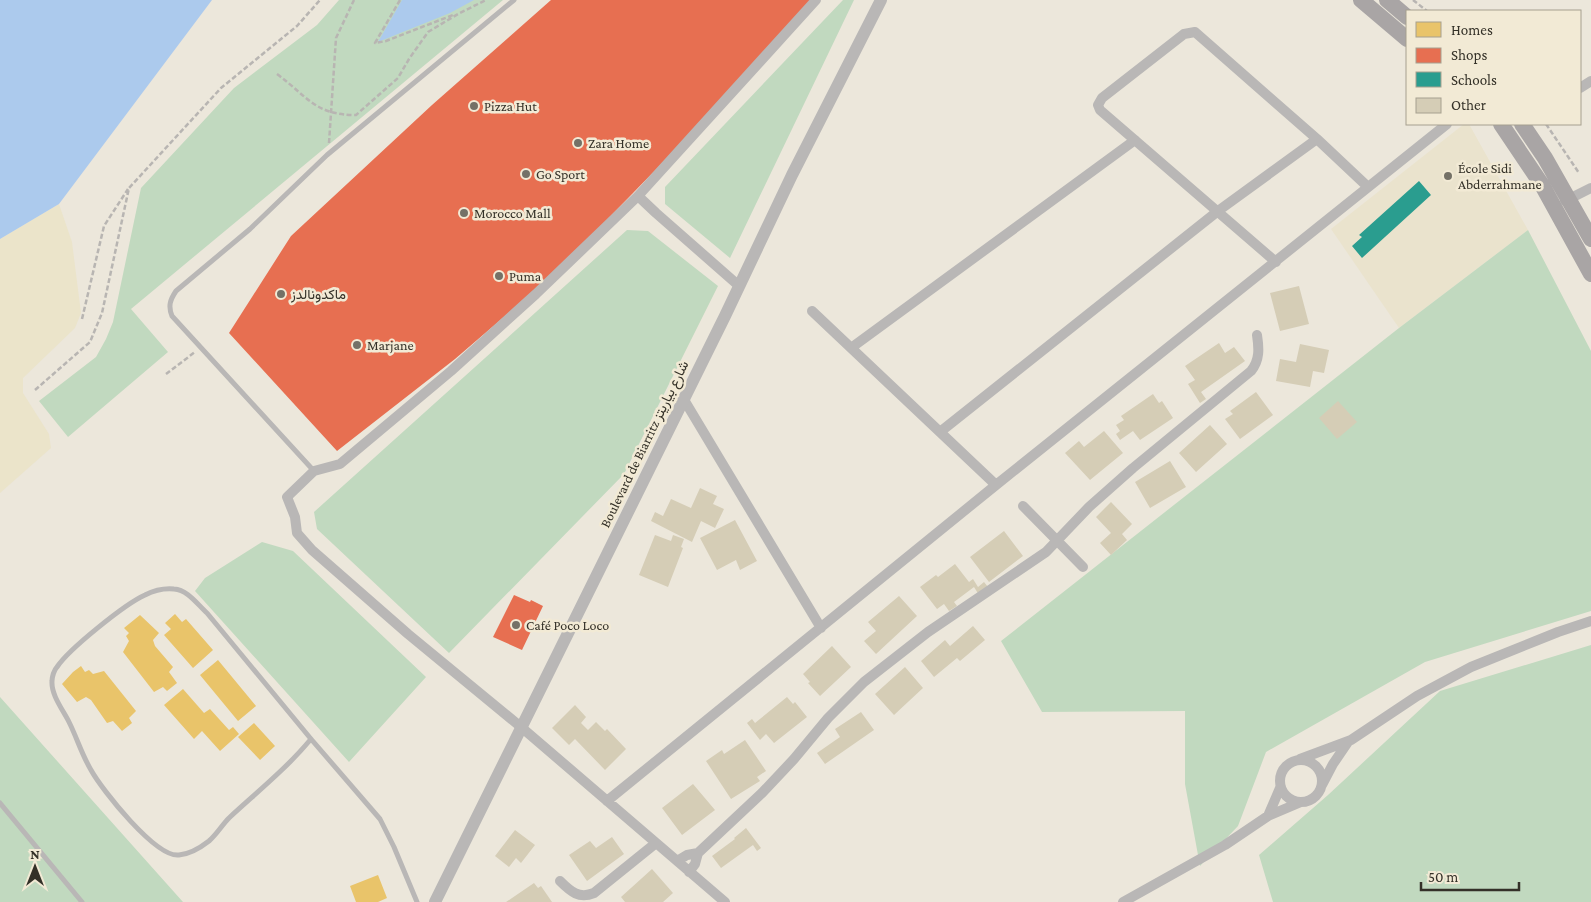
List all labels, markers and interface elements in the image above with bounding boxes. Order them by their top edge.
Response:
legend [1406,10,1581,125]
text: Homes [1451,22,1493,38]
text: Shops [1451,47,1487,64]
text: Schools [1451,72,1497,88]
text: Other [1451,97,1487,113]
place label: Pizza Hut [484,98,537,114]
marker: Pizza Hut [468,100,480,112]
place label: Zara Home [588,135,649,151]
marker: Zara Home [572,137,584,149]
place label: École Sidi Abderrahmane [1458,160,1542,192]
place label: Go Sport [536,166,585,182]
marker: Go Sport [520,168,532,180]
marker: École Sidi Abderrahmane [1442,170,1454,182]
place label: Morocco Mall [474,205,551,221]
marker: Morocco Mall [458,207,470,219]
place label: Puma [509,268,542,284]
marker: Puma [493,270,505,282]
place label: ماكدونالدز [290,286,346,303]
marker: ماكدونالدز [275,288,287,300]
place label: Marjane [367,337,414,354]
marker: Marjane [351,339,363,351]
street label: Boulevard de Biarritz شارع بياريتز [597,358,694,531]
place label: Café Poco Loco [526,617,609,633]
marker: Café Poco Loco [510,619,522,631]
north arrow [10,842,60,892]
text: N [30,846,40,862]
scale bar [1421,860,1518,892]
text: 50 m [1428,869,1458,885]

